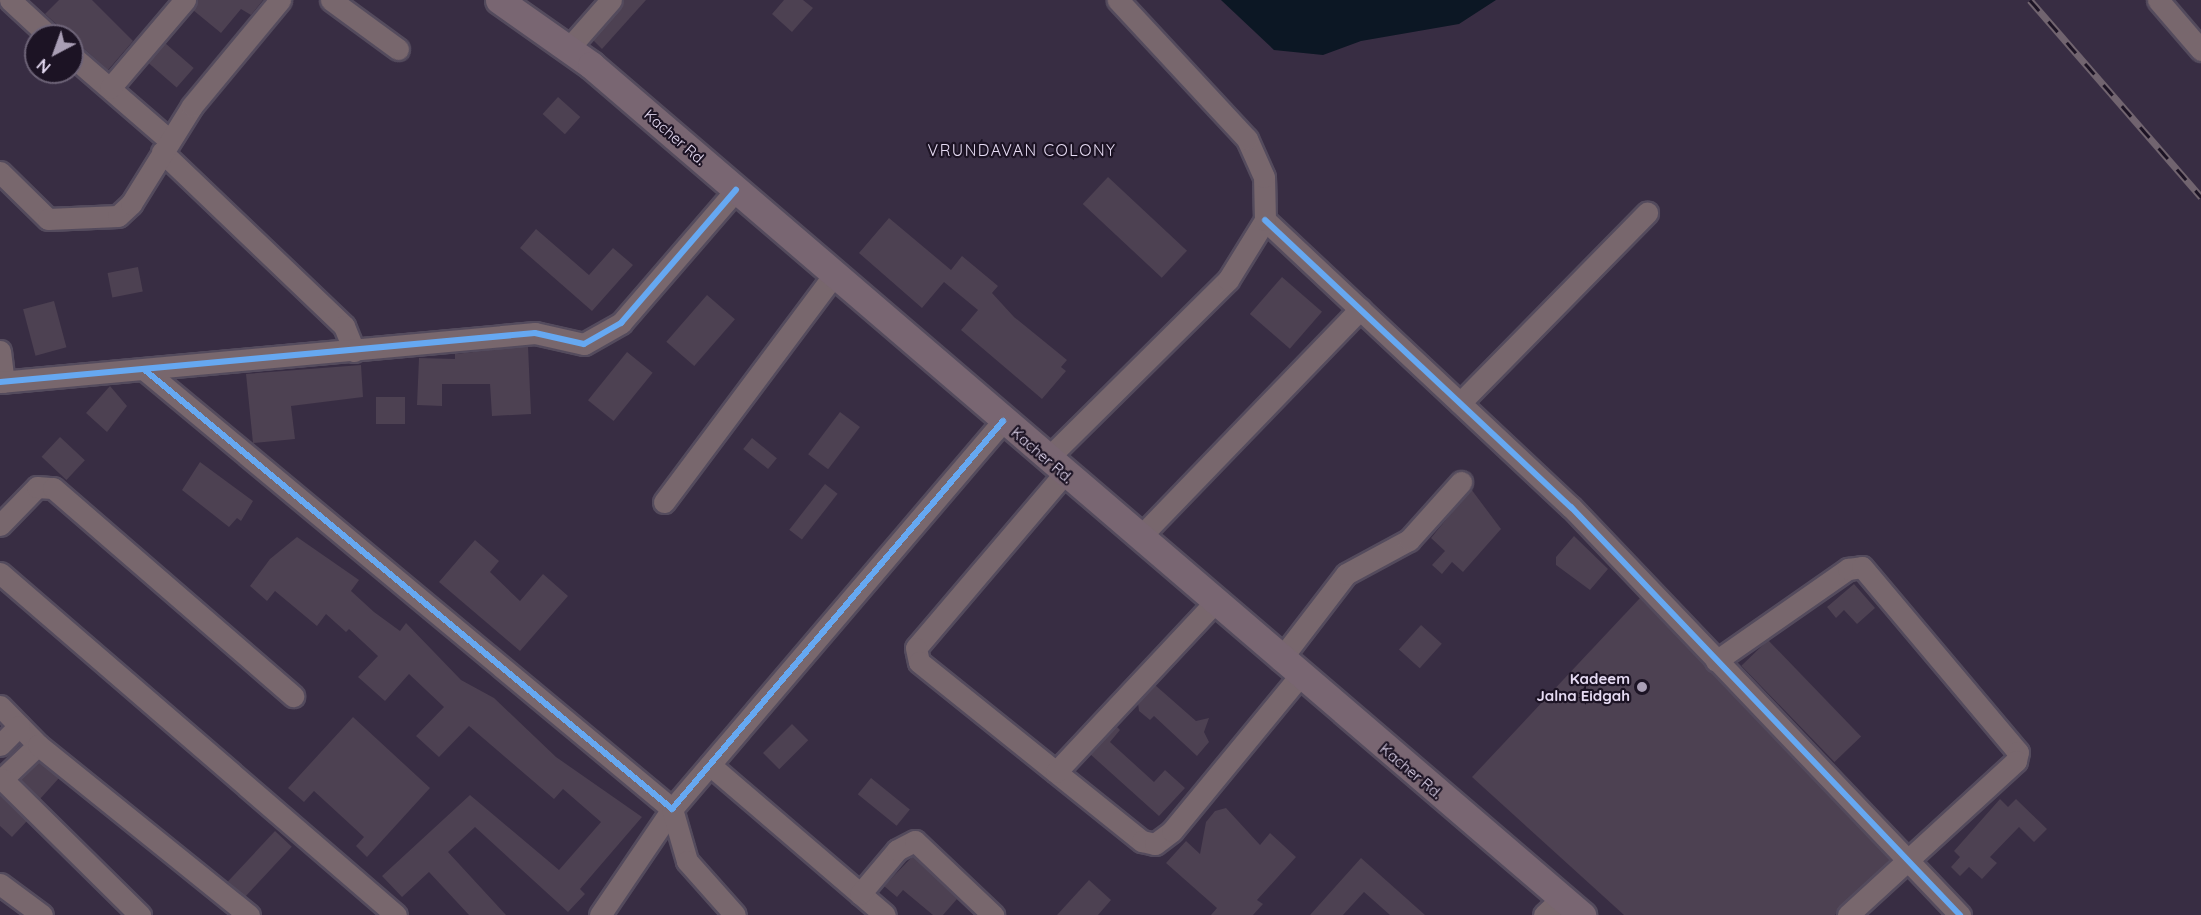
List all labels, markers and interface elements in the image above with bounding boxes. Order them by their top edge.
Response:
north arrow [24,24,84,84]
text: N [33,55,55,77]
street label: Kacher Rd. [641,105,709,169]
district label: VRUNDAVAN COLONY [927,140,1117,160]
street label: Kacher Rd. [1008,423,1076,487]
place label: Kadeem Jalna Eidgah [1536,669,1630,704]
marker: Kadeem Jalna Eidgah [1635,680,1649,694]
street label: Kacher Rd. [1376,740,1446,802]

